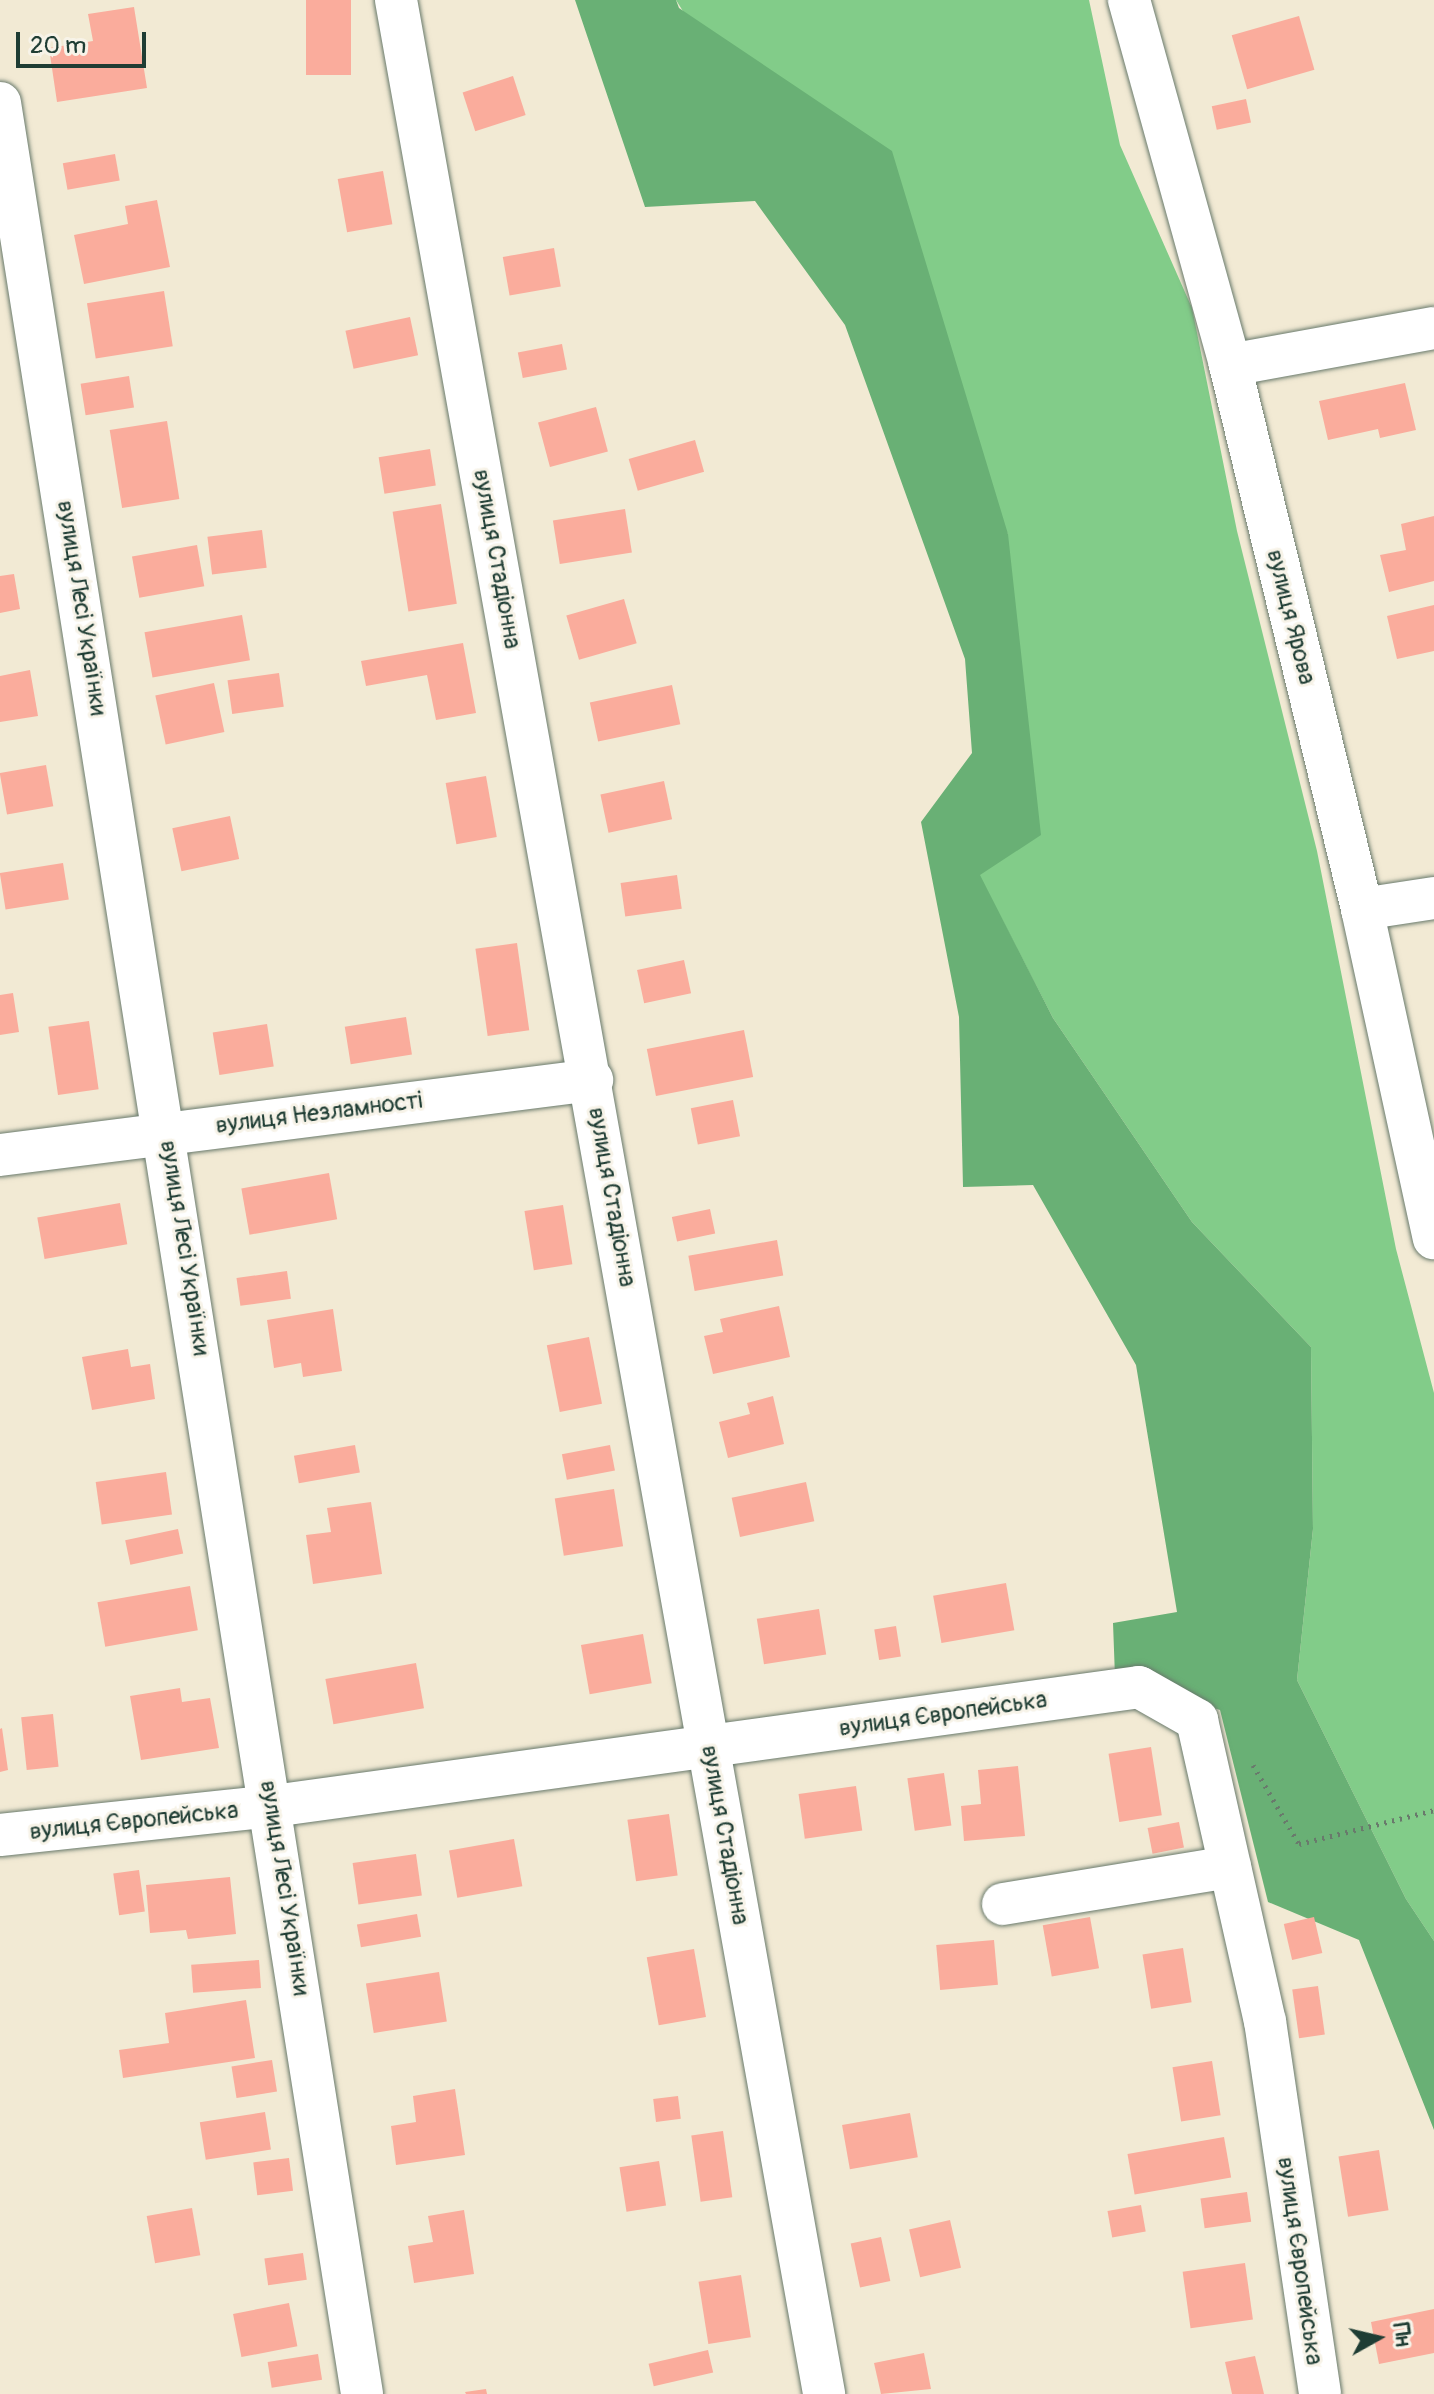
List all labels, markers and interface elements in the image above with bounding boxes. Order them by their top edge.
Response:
scale bar [20,16,150,66]
text: 20 m [30,31,86,60]
street label: вулиця Стадіонна [467,467,527,651]
street label: вулиця Лесі Українки [51,498,113,718]
street label: вулиця Ярова [1260,547,1322,687]
street label: вулиця Незламності [214,1086,424,1140]
street label: вулиця Стадіонна [582,1105,642,1289]
street label: вулиця Лесі Українки [154,1138,216,1358]
street label: вулиця Європейська [837,1685,1049,1743]
street label: вулиця Стадіонна [695,1743,755,1927]
street label: вулиця Лесі Українки [254,1778,316,1998]
street label: вулиця Європейська [28,1796,240,1846]
street label: вулиця Європейська [1271,2155,1329,2367]
north arrow [1338,2298,1418,2378]
text: Пн [1386,2321,1417,2349]

